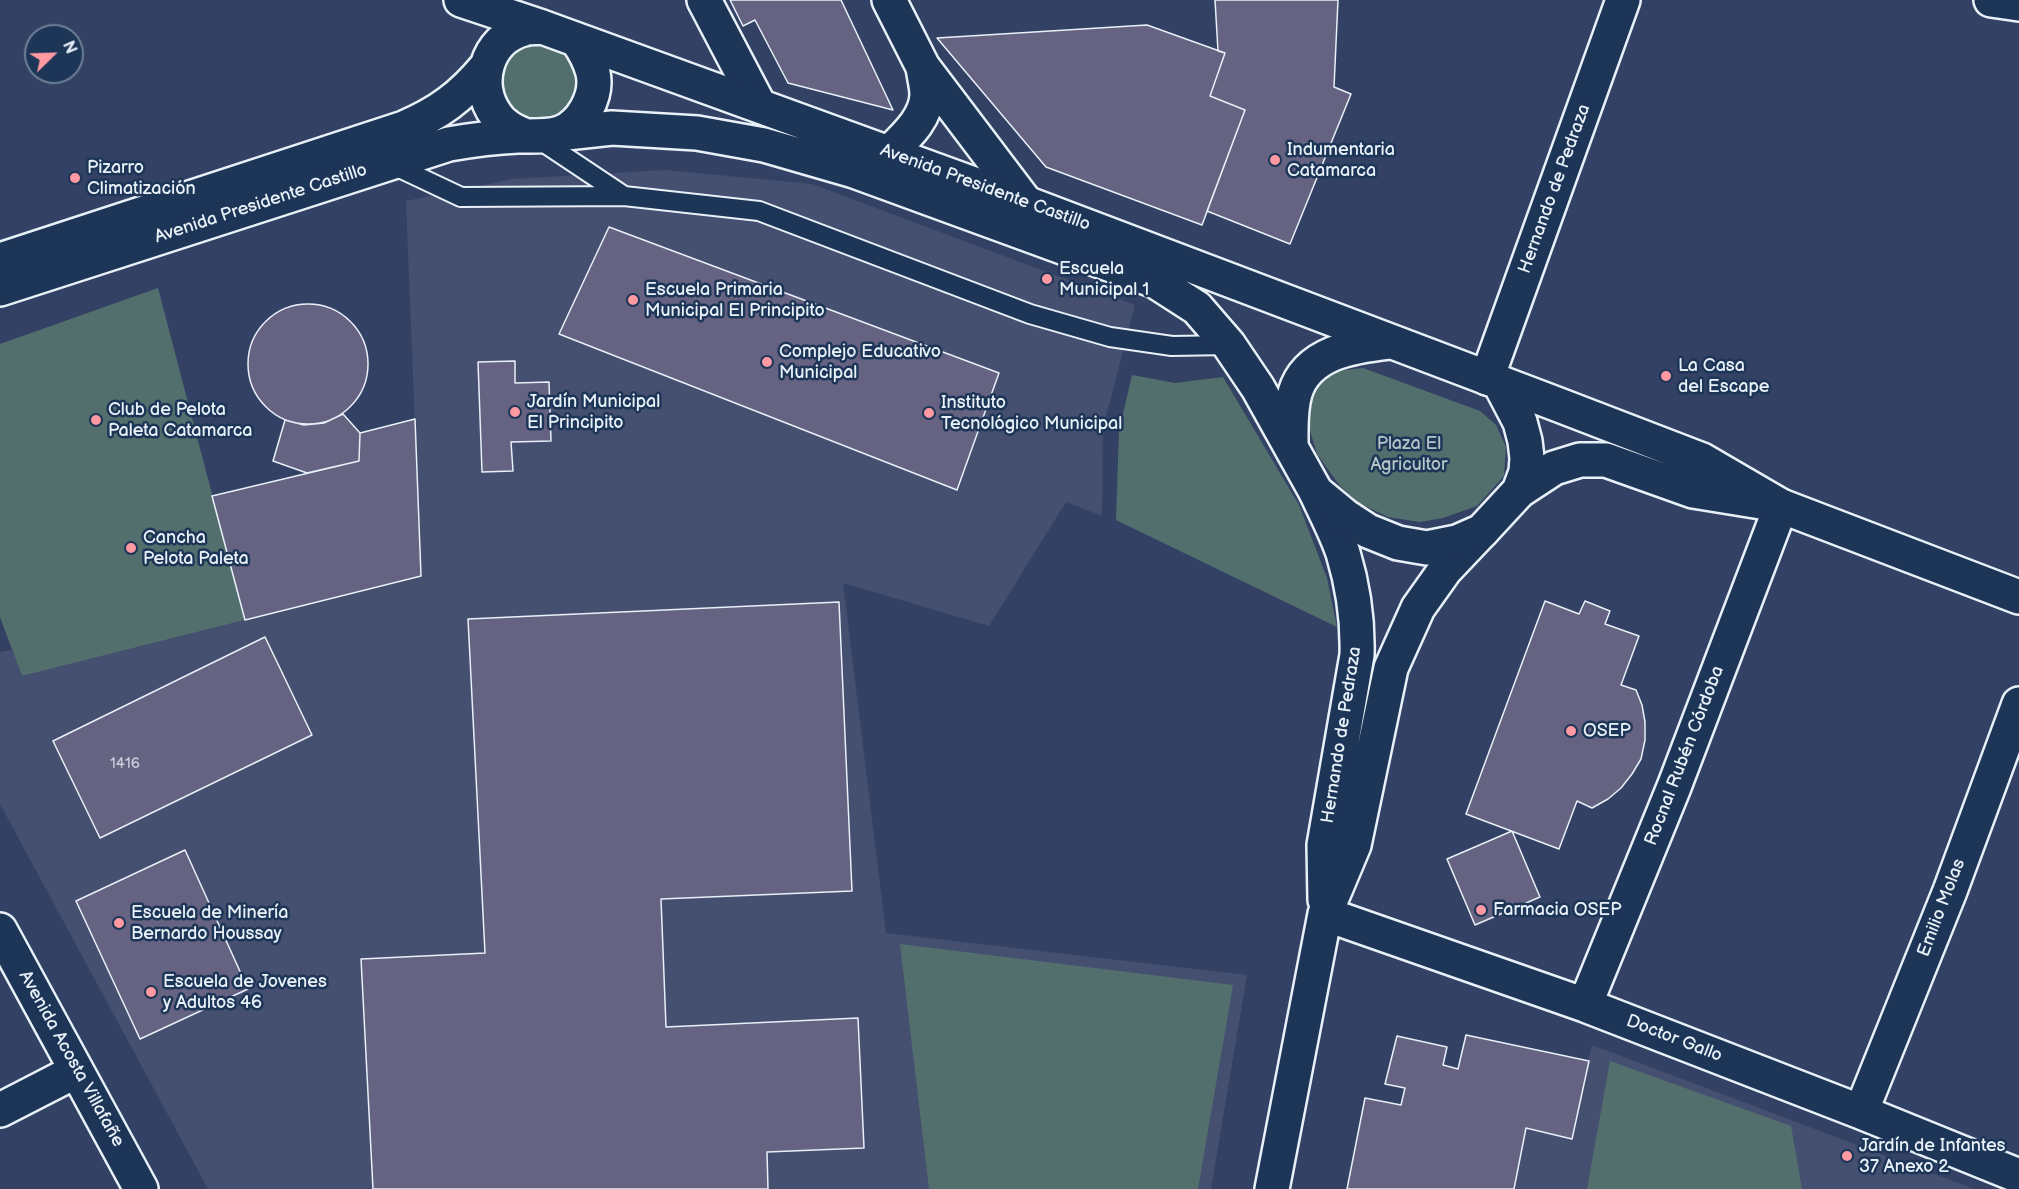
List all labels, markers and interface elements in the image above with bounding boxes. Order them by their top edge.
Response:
north arrow [24,24,84,84]
text: N [58,38,80,57]
street label: Hernando de Pedraza [1514,101,1596,277]
place label: Indumentaria Catamarca [1287,139,1395,182]
street label: Avenida Presidente Castillo [877,140,1093,236]
marker: Indumentaria Catamarca [1268,153,1282,167]
place label: Pizarro Climatización [87,157,196,200]
street label: Avenida Presidente Castillo [152,159,370,249]
marker: Pizarro Climatización [68,171,82,185]
place label: Escuela Municipal 1 [1059,258,1149,300]
marker: Escuela Municipal 1 [1040,272,1054,286]
place label: Escuela Primaria Municipal El Principito [645,279,825,322]
marker: Escuela Primaria Municipal El Principito [626,293,640,307]
place label: Complejo Educativo Municipal [779,341,941,384]
marker: Complejo Educativo Municipal [760,355,774,369]
place label: La Casa del Escape [1678,355,1770,398]
marker: La Casa del Escape [1659,369,1673,383]
place label: Jardín Municipal El Principito [527,391,660,434]
place label: Instituto Tecnológico Municipal [941,392,1122,434]
place label: Club de Pelota Paleta Catamarca [108,399,253,442]
marker: Jardín Municipal El Principito [508,405,522,419]
marker: Instituto Tecnológico Municipal [922,406,936,420]
marker: Club de Pelota Paleta Catamarca [89,413,103,427]
park label: Plaza El Agricultor [1370,433,1448,476]
place label: Cancha Pelota Paleta [143,527,249,570]
marker: Cancha Pelota Paleta [124,541,138,555]
street label: Hernando de Pedraza [1317,645,1367,825]
street label: Rocnal Rubén Córdoba [1641,663,1729,849]
place label: OSEP [1583,720,1631,742]
marker: OSEP [1564,724,1578,738]
house number: 1416 [110,755,140,773]
street label: Emilio Molas [1913,856,1971,960]
place label: Farmacia OSEP [1493,899,1622,921]
place label: Escuela de Minería Bernardo Houssay [131,902,288,944]
marker: Farmacia OSEP [1474,903,1488,917]
marker: Escuela de Minería Bernardo Houssay [112,916,126,930]
street label: Avenida Acosta Villafañe [14,967,128,1151]
place label: Escuela de Jovenes y Adultos 46 [163,971,327,1014]
marker: Escuela de Jovenes y Adultos 46 [144,985,158,999]
street label: Doctor Gallo [1623,1011,1725,1067]
place label: Jardín de Infantes 37 Anexo 2 [1859,1135,2005,1178]
marker: Jardín de Infantes 37 Anexo 2 [1840,1149,1854,1163]

